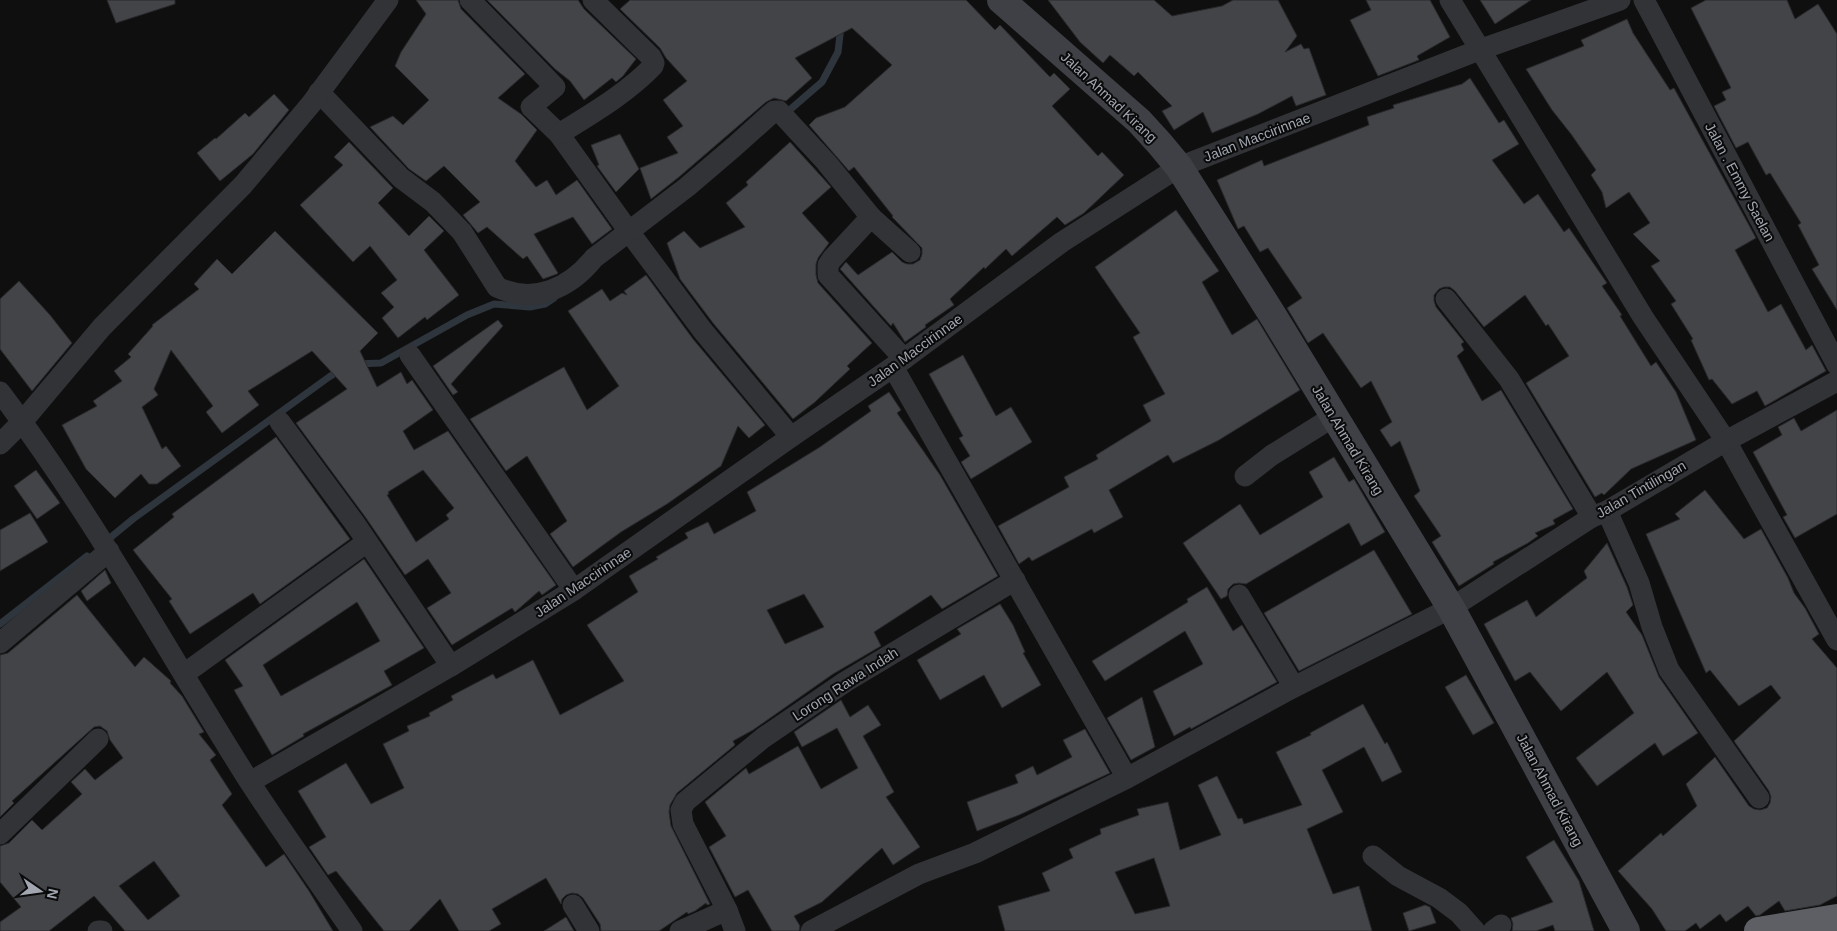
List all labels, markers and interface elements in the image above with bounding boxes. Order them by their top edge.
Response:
street label: Jalan Ahmad Kirang [1058,48,1160,146]
street label: Jalan Maccirinnae [1201,109,1313,165]
street label: Jalan . Emmy Saelan [1702,120,1778,244]
street label: Jalan Maccirinnae [865,310,966,390]
street label: Jalan Ahmad Kirang [1309,382,1387,498]
street label: Jalan Tintilingan [1594,457,1688,521]
street label: Jalan Maccirinnae [532,544,634,620]
street label: Lorong Rawa Indah [789,644,901,724]
street label: Jalan Ahmad Kirang [1514,731,1586,849]
north arrow [15,866,65,916]
text: N [44,887,62,901]

